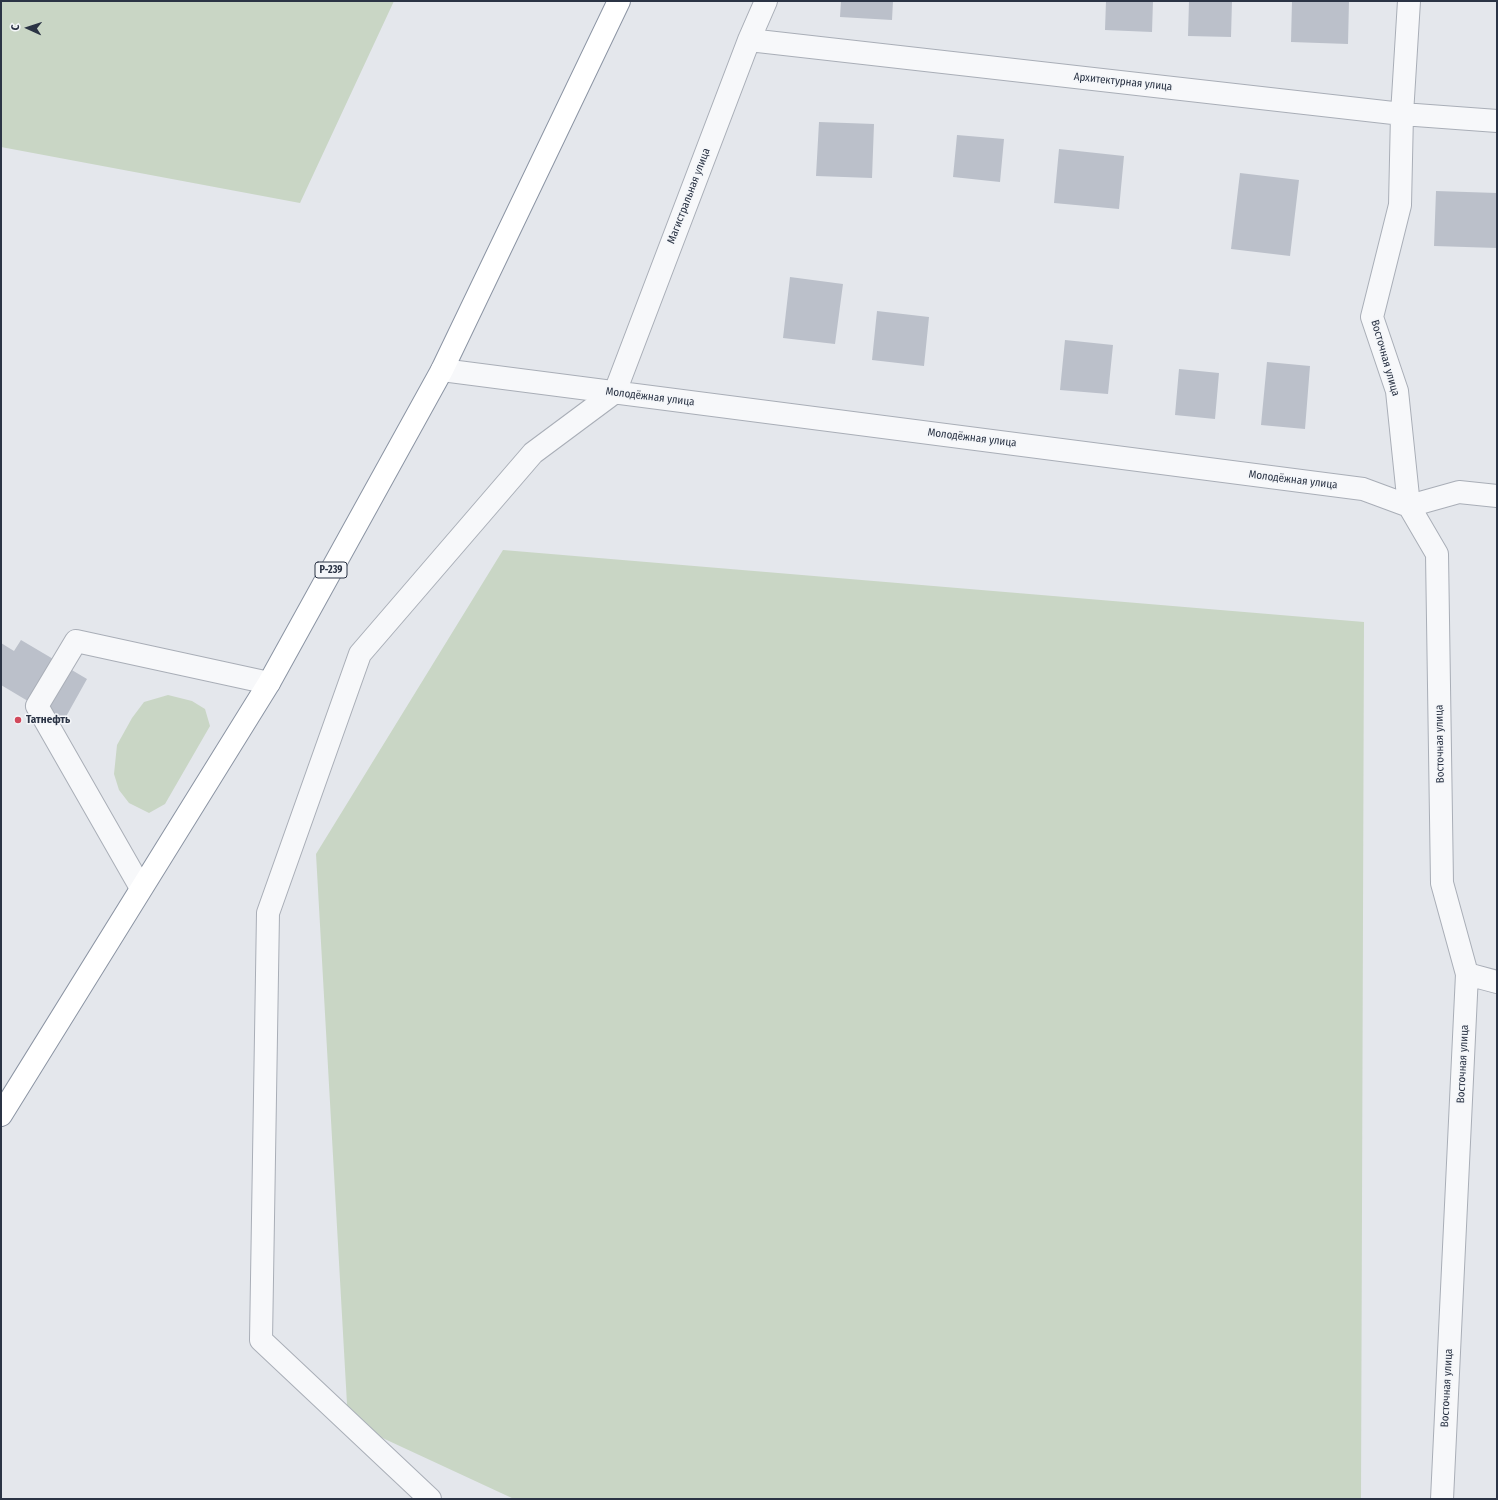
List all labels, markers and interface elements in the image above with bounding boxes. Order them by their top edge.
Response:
north arrow [8,8,48,48]
text: С [9,24,22,31]
street label: Архитектурная улица [1073,70,1173,94]
street label: Магистральная улица [665,146,713,246]
street label: Восточная улица [1368,318,1402,398]
street label: Молодёжная улица [605,385,695,409]
street label: Молодёжная улица [927,426,1017,450]
street label: Молодёжная улица [1248,468,1338,492]
road number: Р-239 [315,562,347,578]
street label: Восточная улица [1433,705,1447,783]
place label: Татнефть [26,713,70,727]
marker: Татнефть [13,715,23,725]
street label: Восточная улица [1454,1024,1472,1104]
street label: Восточная улица [1438,1348,1456,1428]

